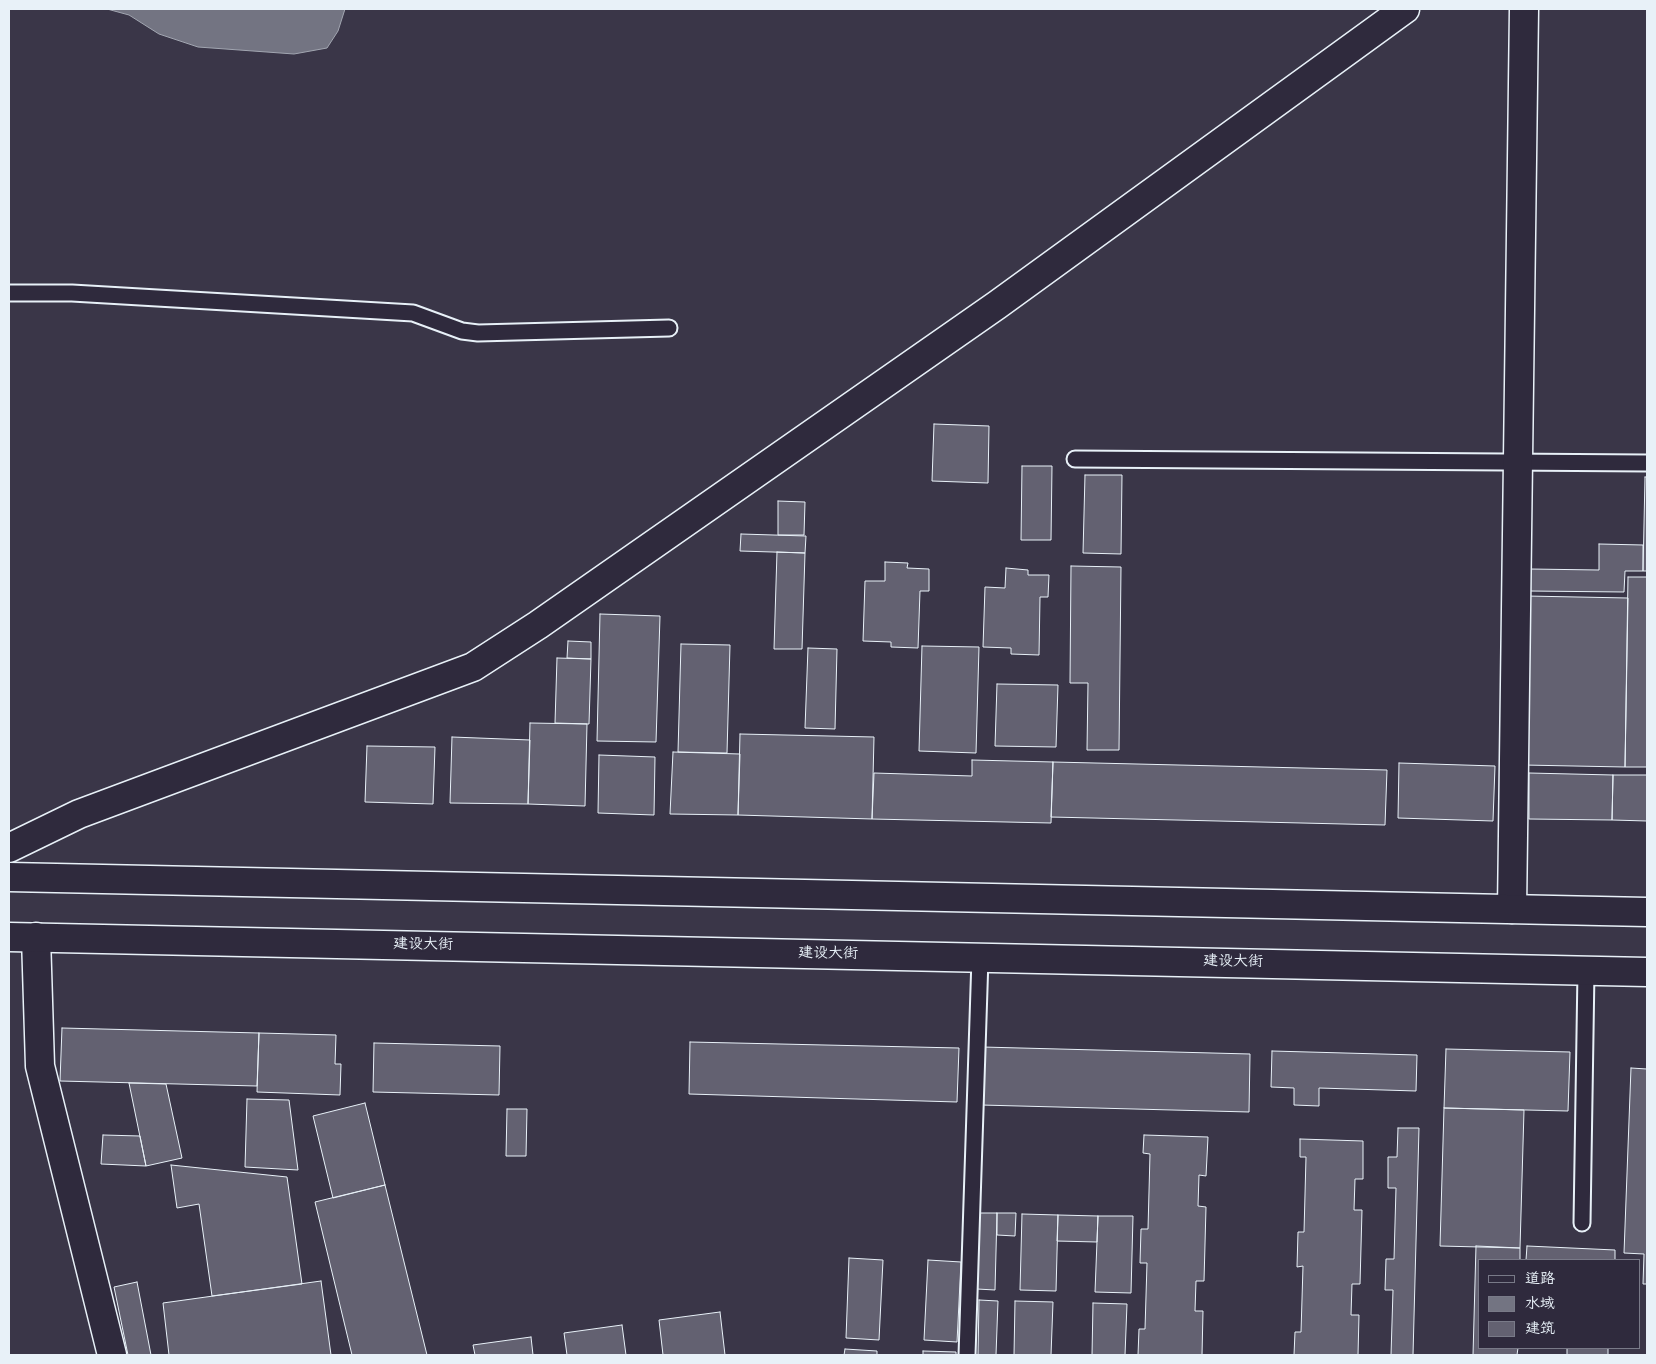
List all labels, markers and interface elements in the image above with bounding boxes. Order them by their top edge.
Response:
street label: 建设大街 [393,936,453,956]
street label: 建设大街 [798,945,858,965]
street label: 建设大街 [1203,953,1263,973]
legend [1478,1259,1641,1349]
text: 道路 [1525,1271,1555,1289]
text: 水域 [1525,1296,1555,1314]
text: 建筑 [1525,1321,1555,1339]

